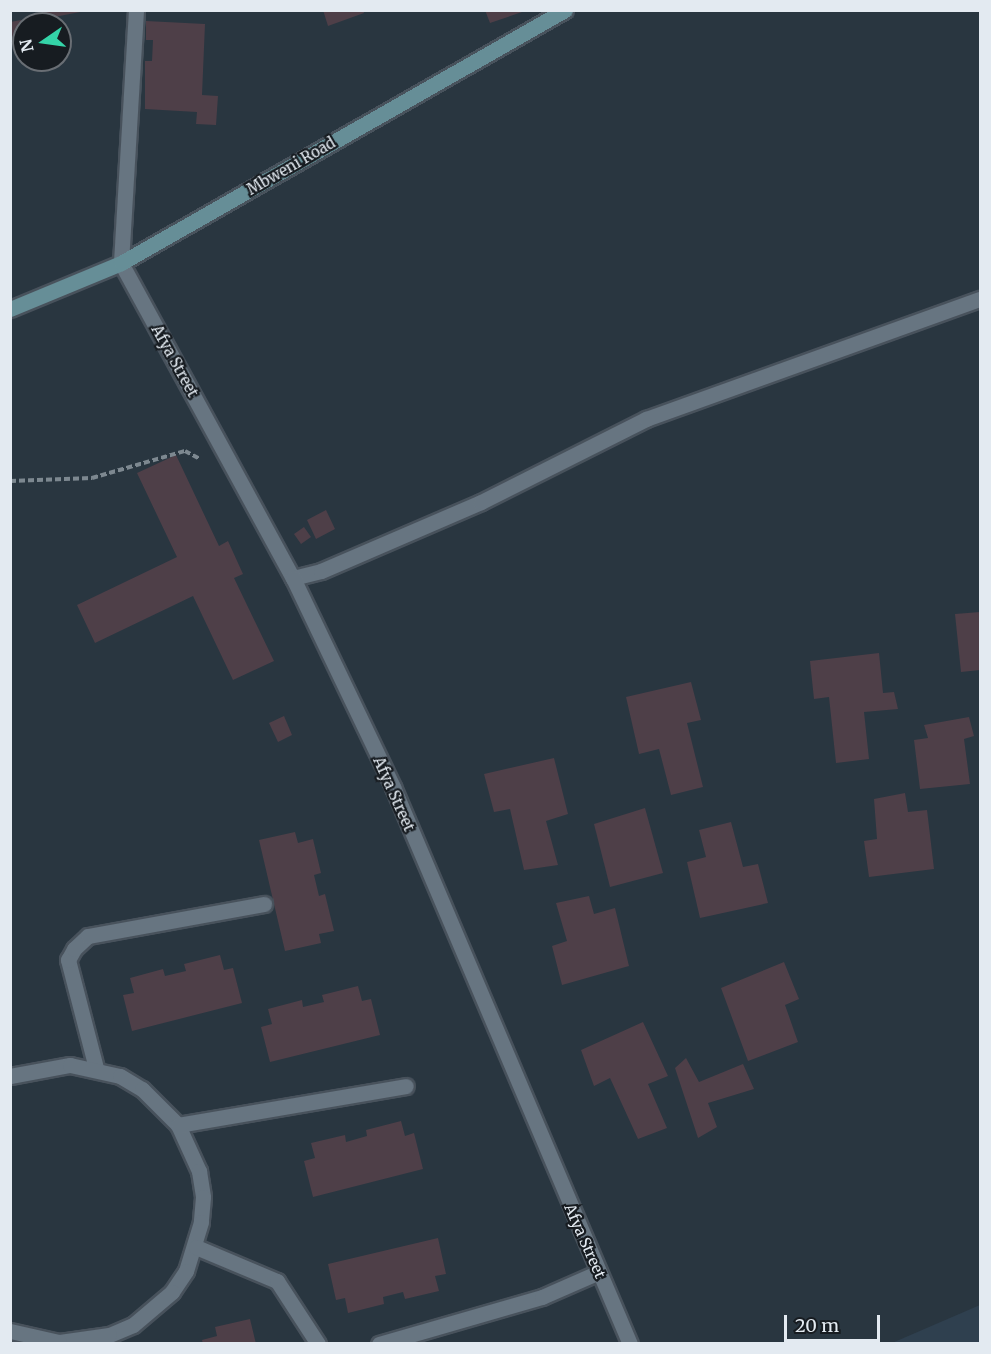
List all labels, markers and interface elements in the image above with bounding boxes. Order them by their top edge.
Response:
north arrow [12,12,72,72]
text: N [15,37,38,54]
street label: Mbweni Road [244,133,338,199]
street label: Afya Street [148,322,202,400]
street label: Afya Street [370,754,418,834]
street label: Afya Street [561,1201,609,1281]
scale bar [787,1303,883,1341]
text: 20 m [795,1314,839,1337]

